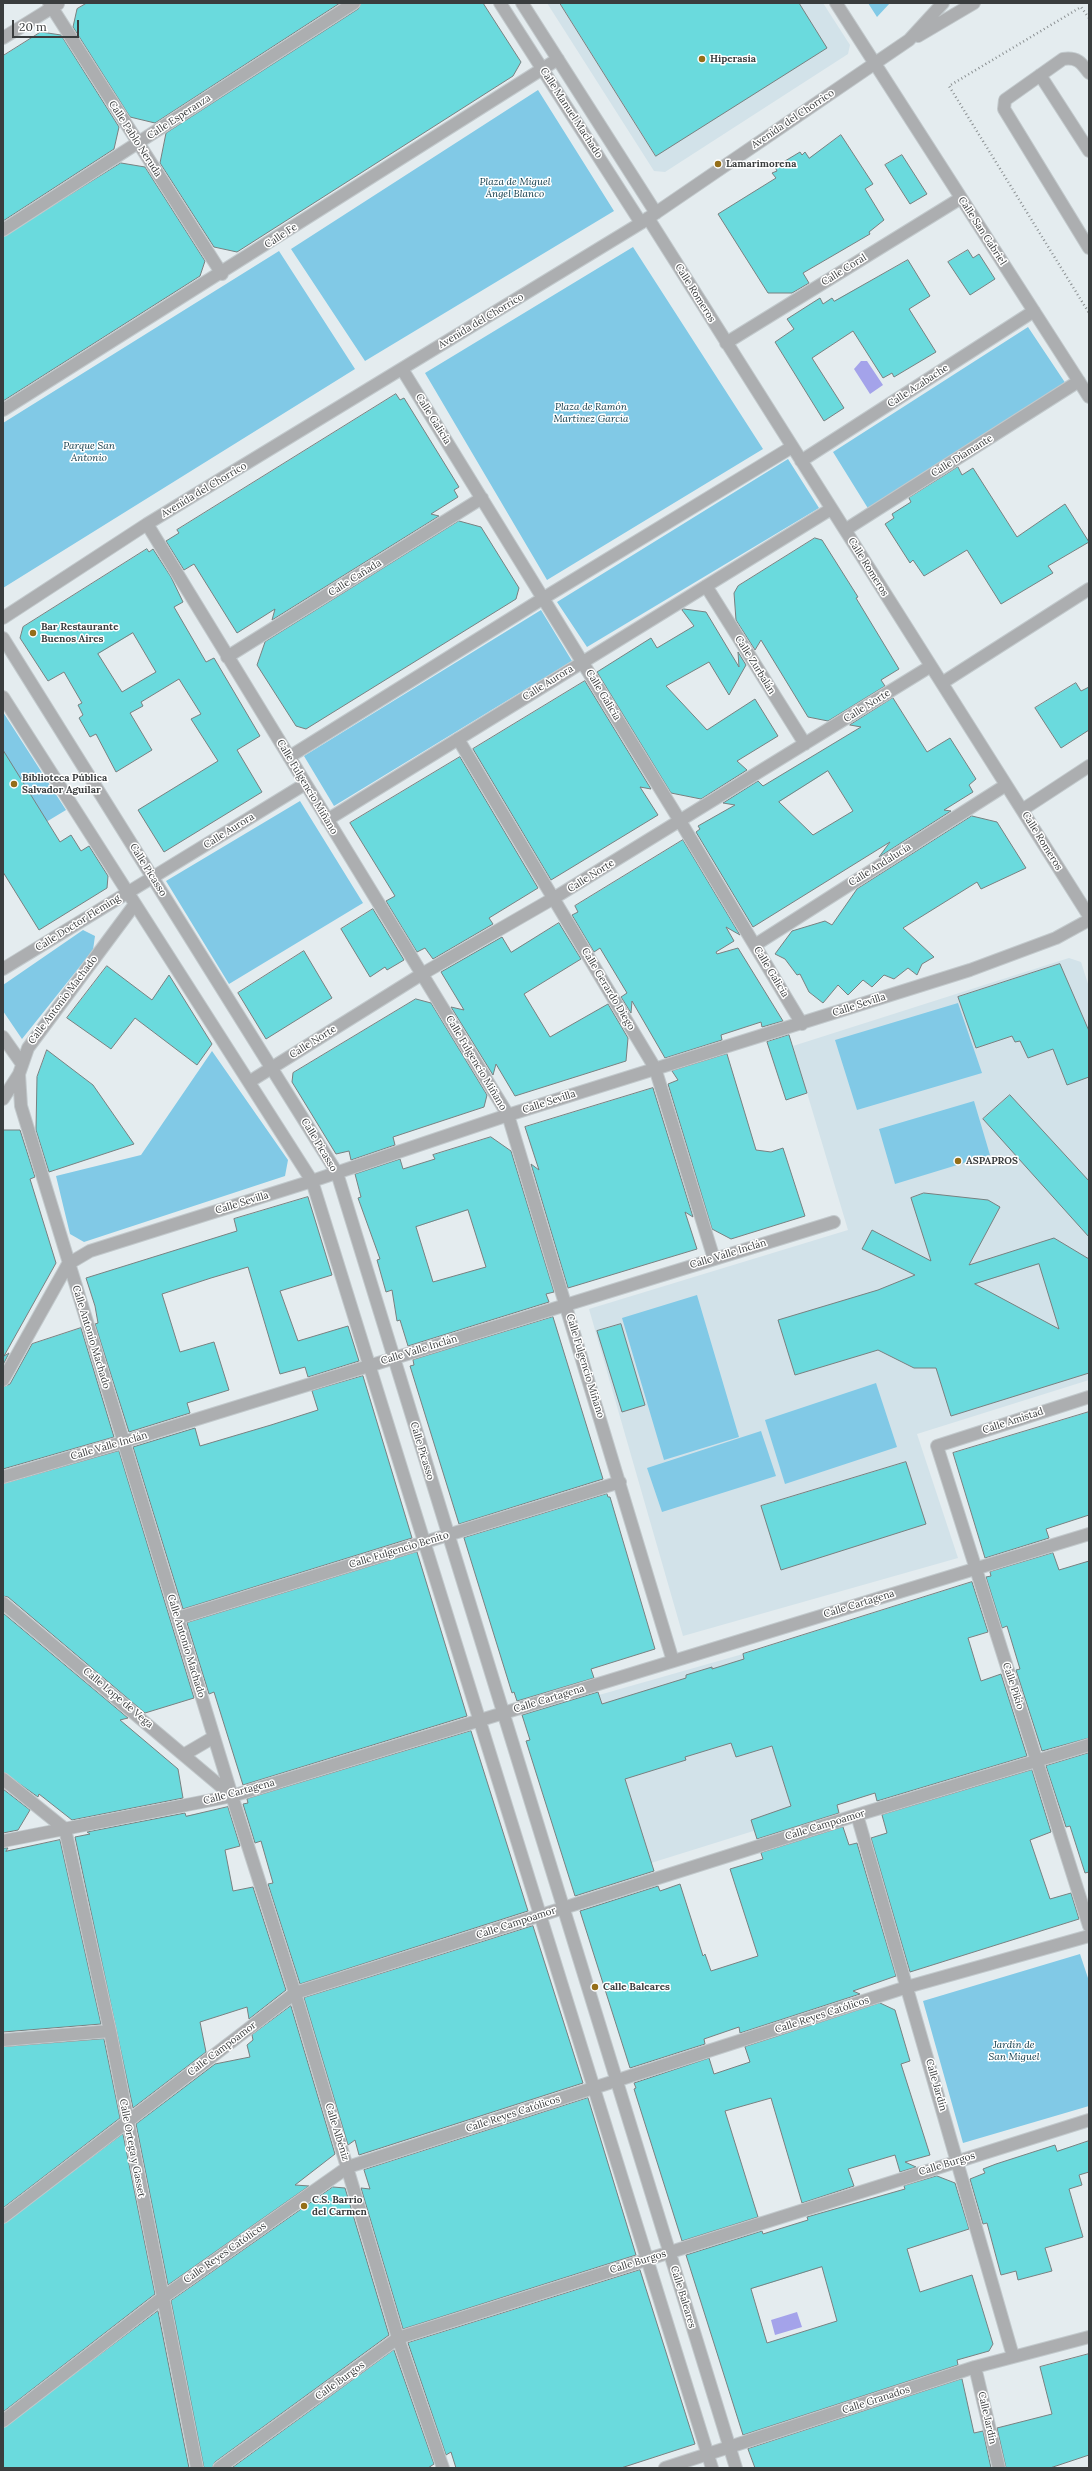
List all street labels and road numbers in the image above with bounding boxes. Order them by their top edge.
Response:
street label: Calle Manuel Machado [537,66,605,160]
street label: Avenida del Chorrico [749,87,837,151]
street label: Calle Esperanza [145,92,213,142]
street label: Calle Pablo Neruda [106,99,164,179]
street label: Calle San Gabriel [955,195,1009,267]
street label: Calle Fe [262,221,300,251]
street label: Calle Coral [819,251,869,289]
street label: Calle Romeros [672,261,718,325]
street label: Avenida del Chorrico [436,291,526,351]
street label: Calle Azabache [885,362,951,410]
street label: Calle Galicia [413,392,453,446]
street label: Calle Diamante [929,432,995,480]
street label: Avenida del Chorrico [159,460,249,520]
street label: Calle Romeros [845,535,891,599]
street label: Calle Cañada [326,557,384,599]
street label: Calle Zurbalán [732,633,778,697]
street label: Calle Aurora [520,663,576,703]
street label: Calle Galicia [583,667,623,723]
street label: Calle Norte [841,687,893,725]
street label: Calle Fulgencio Miñano [274,737,340,837]
street label: Calle Romeros [1019,809,1065,873]
street label: Calle Aurora [201,811,257,851]
street label: Calle Picasso [127,841,169,899]
street label: Calle Andalucía [847,841,913,889]
street label: Calle Norte [565,857,617,895]
street label: Calle Doctor Fleming [33,892,123,954]
street label: Calle Galicia [751,944,791,1000]
street label: Calle Gerardo Diego [579,946,637,1032]
street label: Calle Antonio Machado [26,953,100,1047]
street label: Calle Sevilla [831,991,887,1019]
street label: Calle Fulgencio Miñano [443,1013,509,1113]
street label: Calle Norte [287,1023,339,1061]
street label: Calle Sevilla [521,1088,577,1116]
street label: Calle Picasso [298,1116,340,1174]
street label: Calle Sevilla [214,1189,270,1217]
street label: Calle Valle Inclán [688,1237,768,1271]
street label: Calle Antonio Machado [70,1284,112,1390]
street label: Calle Fulgencio Miñano [563,1312,607,1420]
street label: Calle Valle Inclán [379,1333,459,1367]
street label: Calle Amistad [981,1406,1045,1436]
street label: Calle Picasso [407,1421,437,1481]
street label: Calle Valle Inclán [69,1429,149,1463]
street label: Calle Fulgencio Benito [348,1529,450,1571]
street label: Calle Cartagena [822,1588,896,1620]
street label: Calle Antonio Machado [165,1593,207,1699]
street label: Calle Pikio [1000,1661,1026,1711]
street label: Calle Lope de Vega [81,1665,155,1731]
street label: Calle Cartagena [512,1683,586,1715]
street label: Calle Cartagena [202,1777,276,1807]
street label: Calle Campoamor [784,1807,866,1843]
street label: Calle Campoamor [475,1904,557,1942]
street label: Calle Reyes Católicos [773,1994,871,2036]
street label: Calle Campoamor [185,2019,259,2079]
street label: Calle Jardín [923,2058,949,2112]
street label: Calle Reyes Católicos [464,2093,562,2135]
street label: Calle Ortega y Gasset [117,2098,147,2198]
street label: Calle Albéniz [323,2102,351,2162]
street label: Calle Burgos [918,2150,976,2178]
street label: Calle Reyes Católicos [181,2220,269,2286]
street label: Calle Burgos [609,2248,667,2276]
street label: Calle Baleares [668,2264,698,2330]
street label: Calle Burgos [313,2359,367,2403]
street label: Calle Granados [841,2383,911,2417]
street label: Calle Jardín [975,2391,999,2445]

